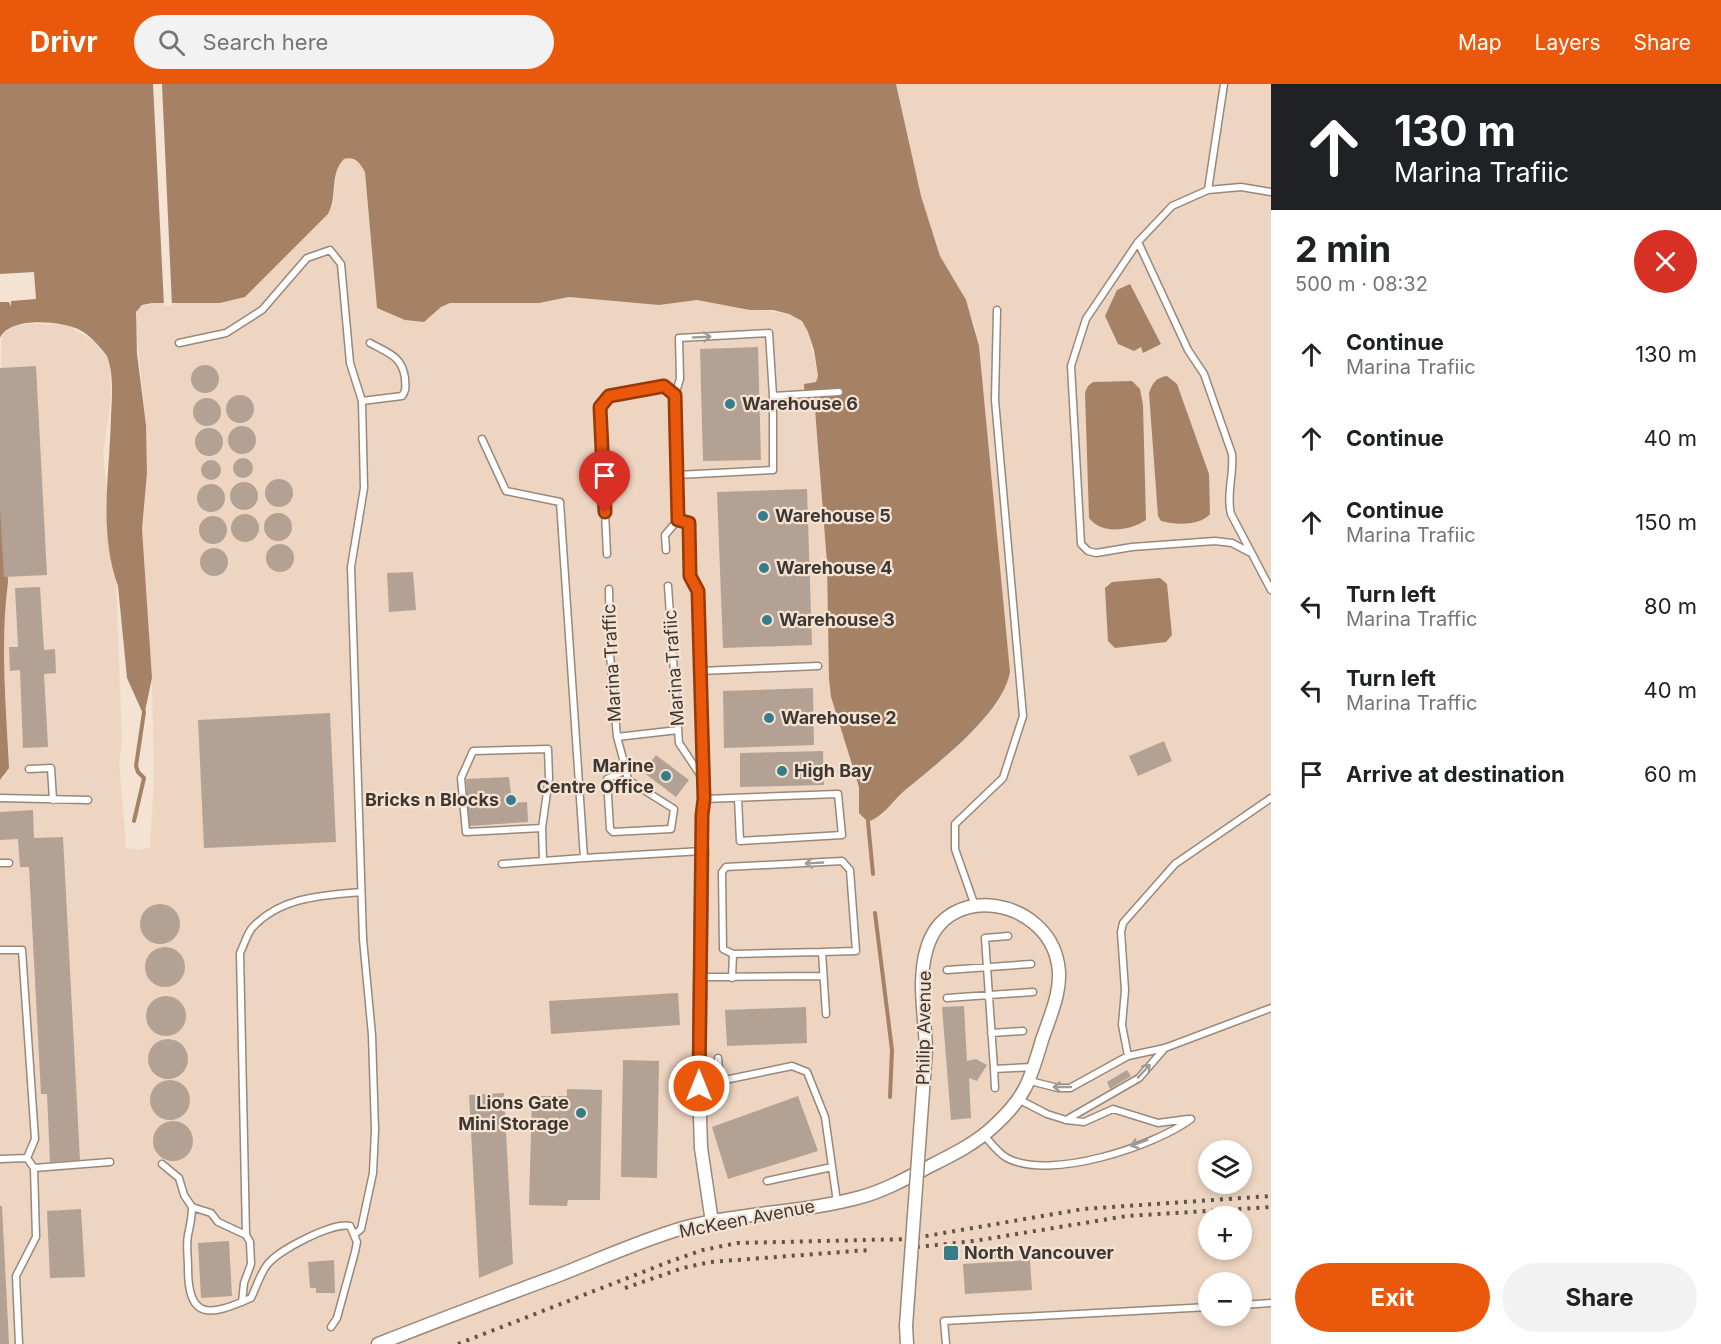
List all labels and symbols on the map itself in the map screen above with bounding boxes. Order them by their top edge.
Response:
one-way arrow [691,331,711,342]
place label: Warehouse 6 [742,393,858,414]
marker: Warehouse 6 [723,397,737,411]
pin [579,450,630,512]
place label: Warehouse 5 [775,505,891,526]
marker: Warehouse 5 [756,509,770,523]
place label: Warehouse 4 [776,557,892,578]
marker: Warehouse 4 [757,561,771,575]
street label: Marina Traffic [598,603,625,723]
street label: Marina Trafiic [659,609,688,727]
place label: Warehouse 3 [779,609,895,630]
marker: Warehouse 3 [760,613,774,627]
place label: Warehouse 2 [781,707,897,728]
marker: Warehouse 2 [762,711,776,725]
place label: Marine Centre Office [536,755,654,797]
place label: High Bay [794,760,872,781]
marker: High Bay [775,764,789,778]
marker: Marine Centre Office [659,769,673,783]
place label: Bricks n Blocks [365,789,499,810]
marker: Bricks n Blocks [504,793,518,807]
one-way arrow [805,857,825,868]
street label: Philip Avenue [912,971,935,1085]
position arrow [667,1054,731,1118]
one-way arrow [1137,1064,1151,1079]
one-way arrow [1052,1081,1072,1093]
place label: Lions Gate Mini Storage [458,1092,569,1134]
marker: Lions Gate Mini Storage [574,1106,588,1120]
one-way arrow [1130,1139,1148,1150]
street label: McKeen Avenue [677,1195,817,1242]
place label: North Vancouver [964,1242,1114,1263]
marker: North Vancouver [942,1244,960,1262]

